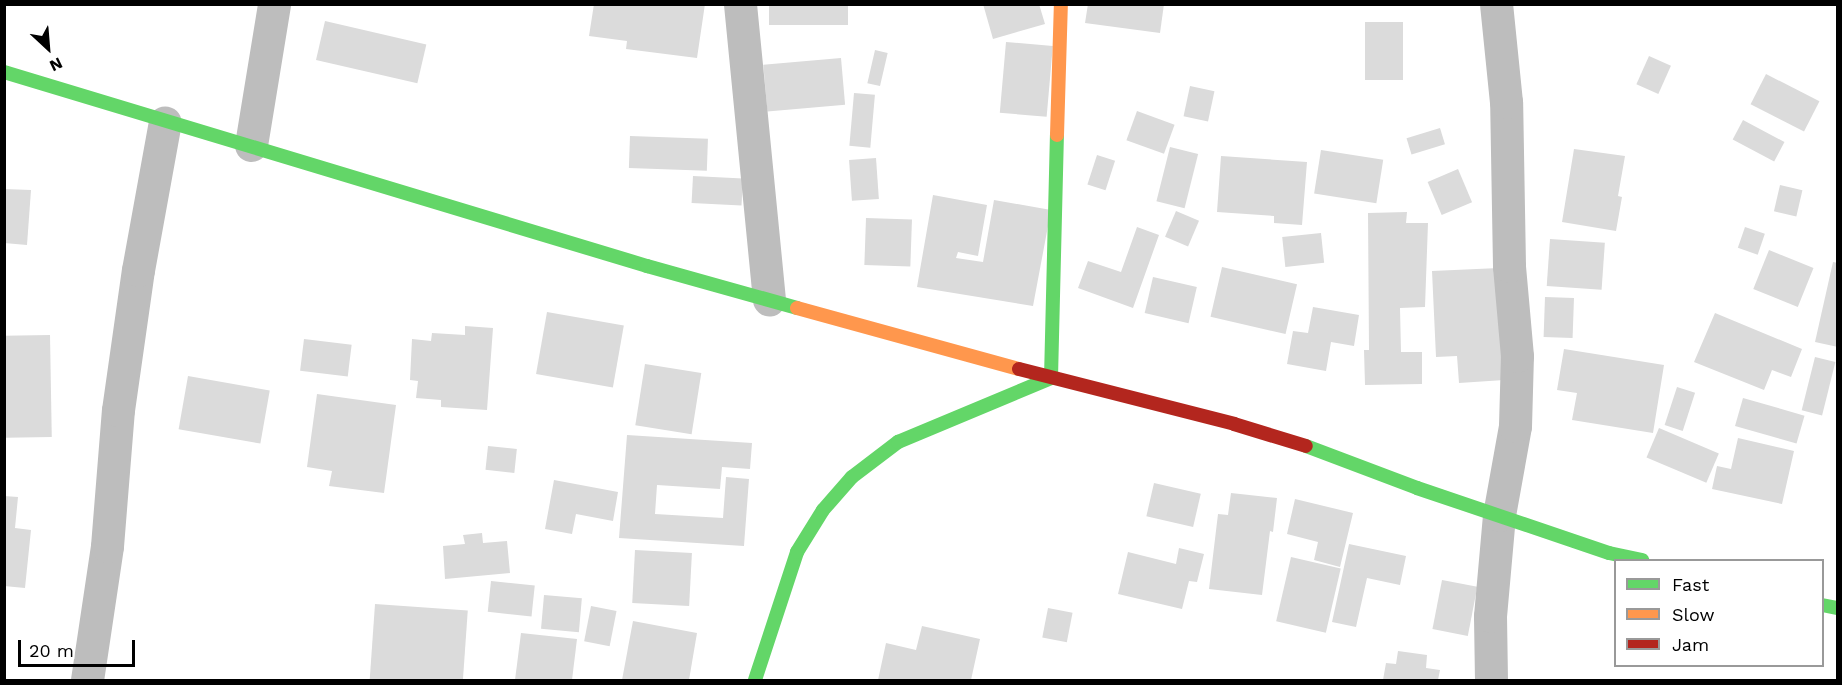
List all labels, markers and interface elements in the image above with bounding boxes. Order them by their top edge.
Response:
north arrow [18,18,78,78]
text: N [47,53,66,76]
legend [1614,559,1824,667]
text: Fast [1672,574,1709,595]
text: Slow [1672,604,1715,625]
scale bar [21,628,138,666]
text: Jam [1672,634,1709,655]
text: 20 m [29,640,74,661]

